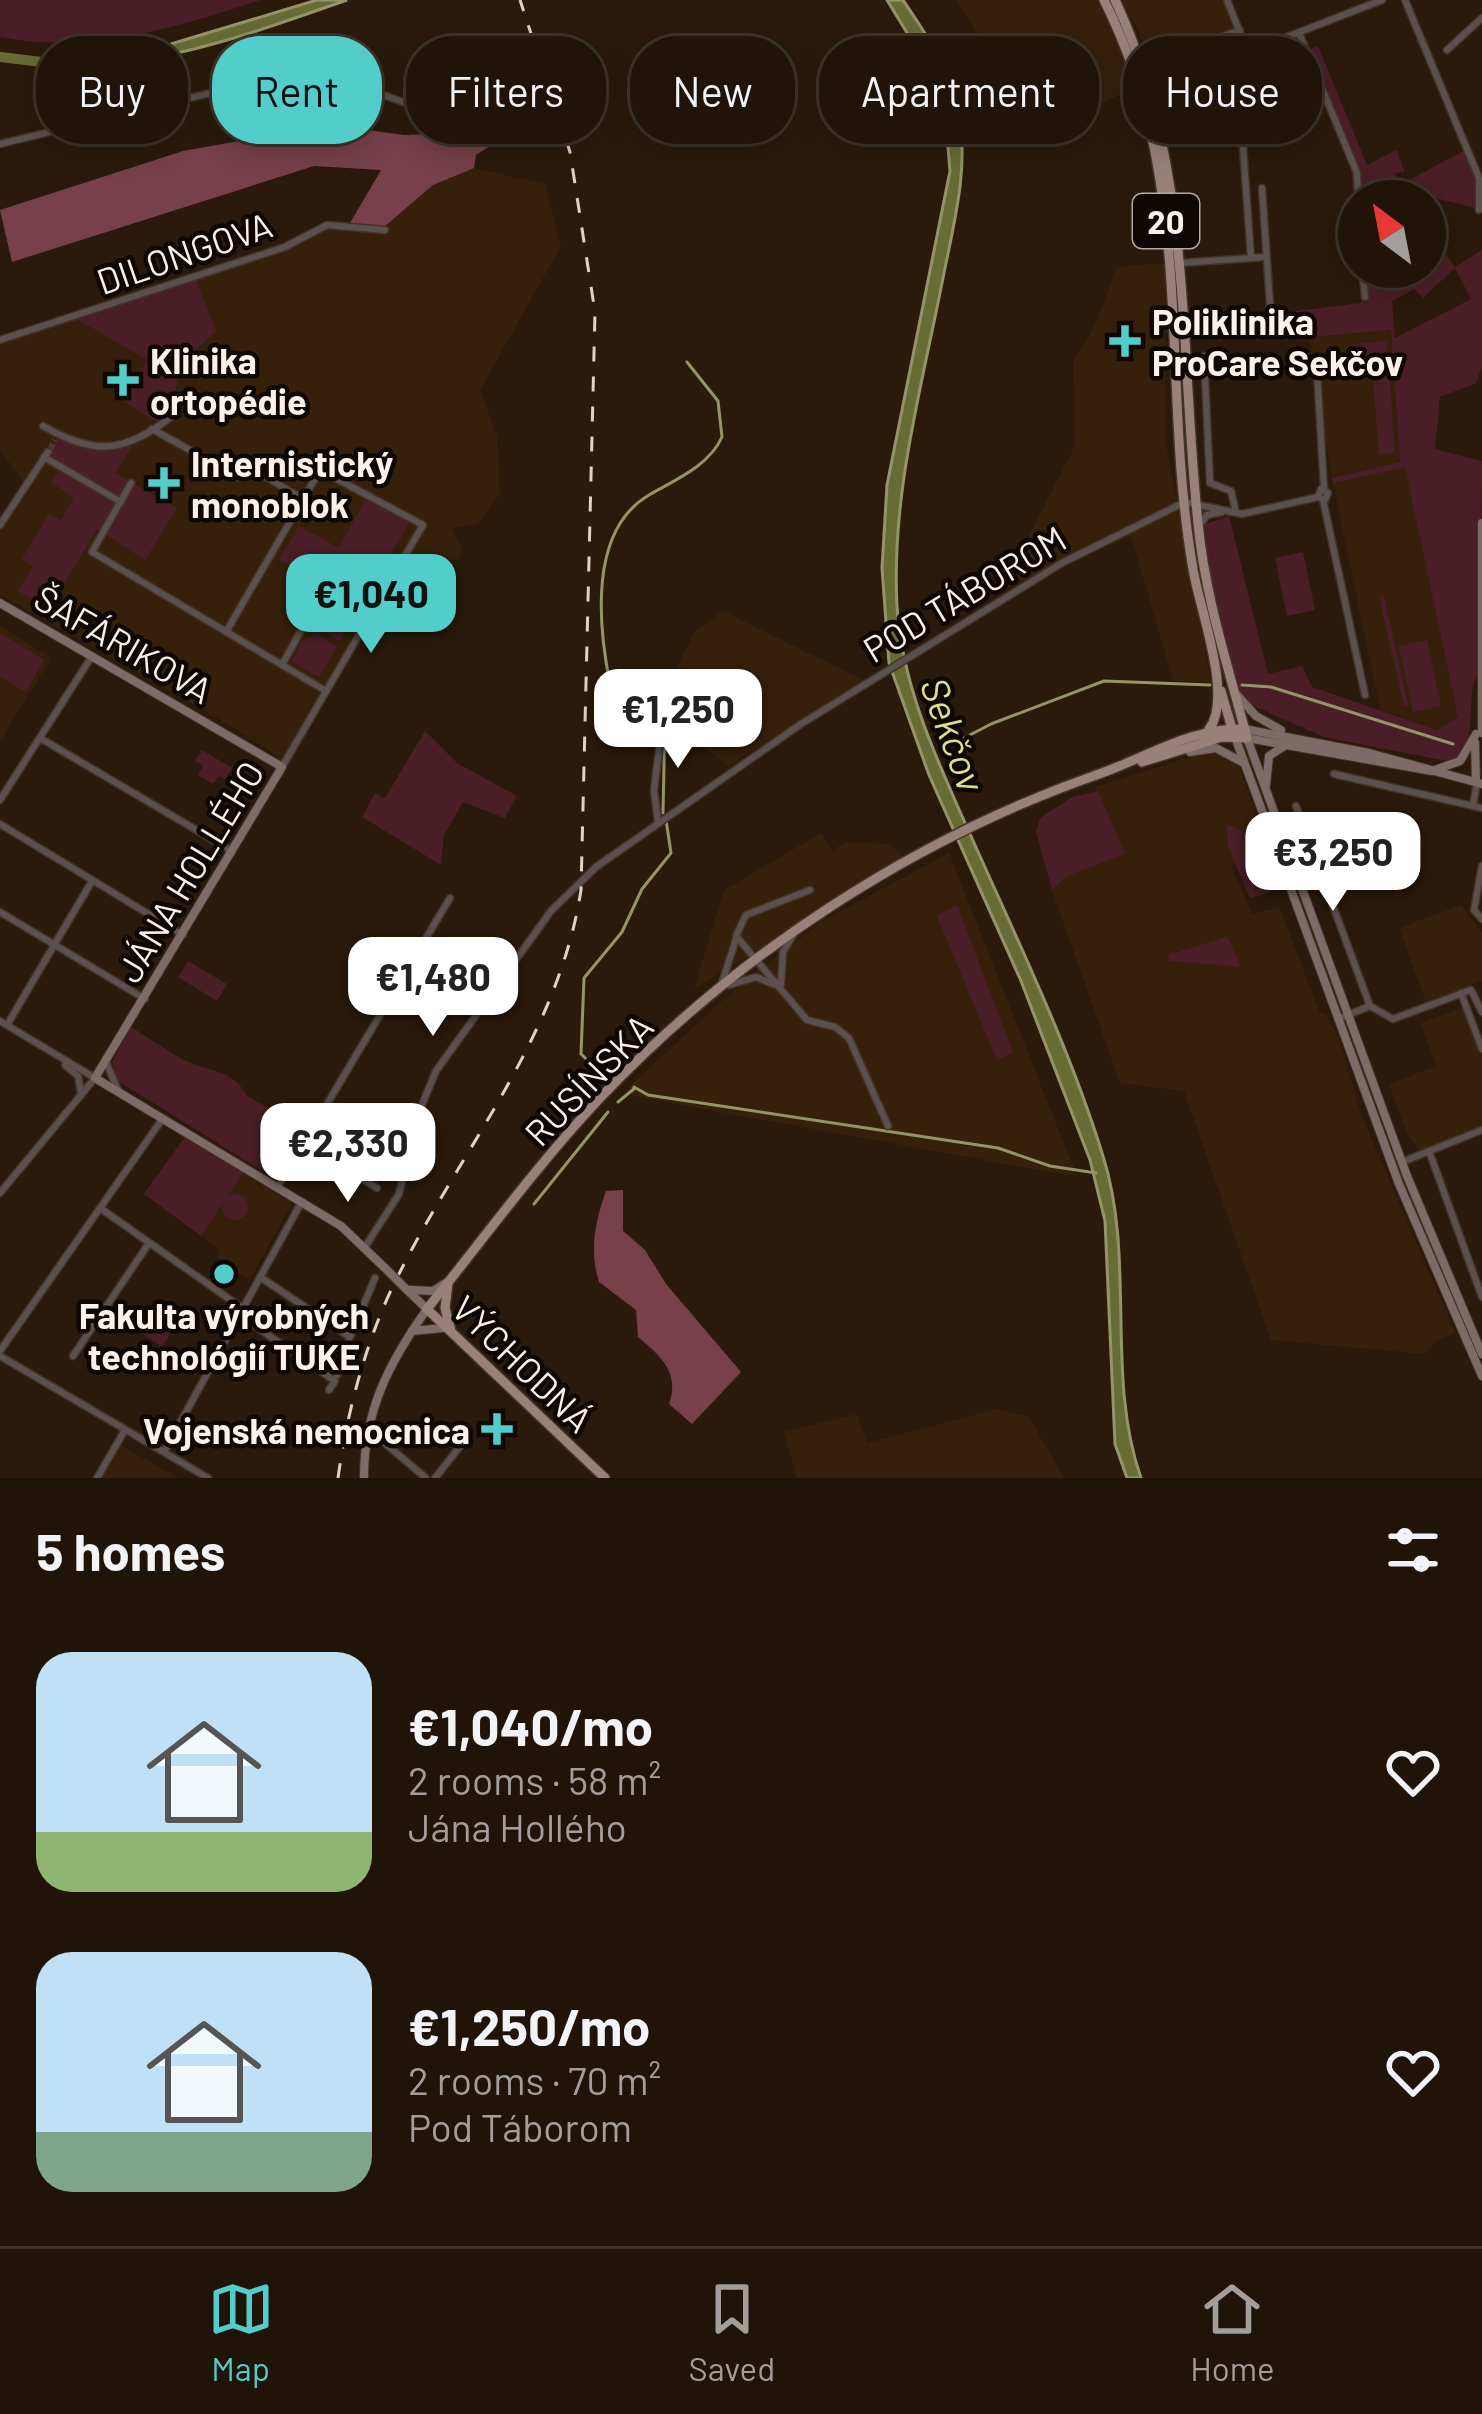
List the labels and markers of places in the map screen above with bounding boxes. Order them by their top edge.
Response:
place label: Poliklinika ProCare Sekčov [1152,299,1403,383]
marker: Poliklinika ProCare Sekčov [1109,325,1141,357]
place label: Klinika ortopédie [150,338,307,422]
marker: Klinika ortopédie [107,364,139,396]
place label: Internistický monoblok [191,441,394,525]
marker: Internistický monoblok [148,467,180,499]
pin: €1,040 [273,554,469,656]
pin: €1,250 [580,669,776,771]
pin: €3,250 [1235,812,1431,914]
pin: €1,480 [335,937,531,1039]
pin: €2,330 [250,1103,446,1205]
marker: Fakulta výrobných technológií TUKE [211,1261,237,1287]
place label: Fakulta výrobných technológií TUKE [79,1293,369,1377]
place label: Vojenská nemocnica [143,1408,470,1451]
marker: Vojenská nemocnica [481,1413,513,1445]

